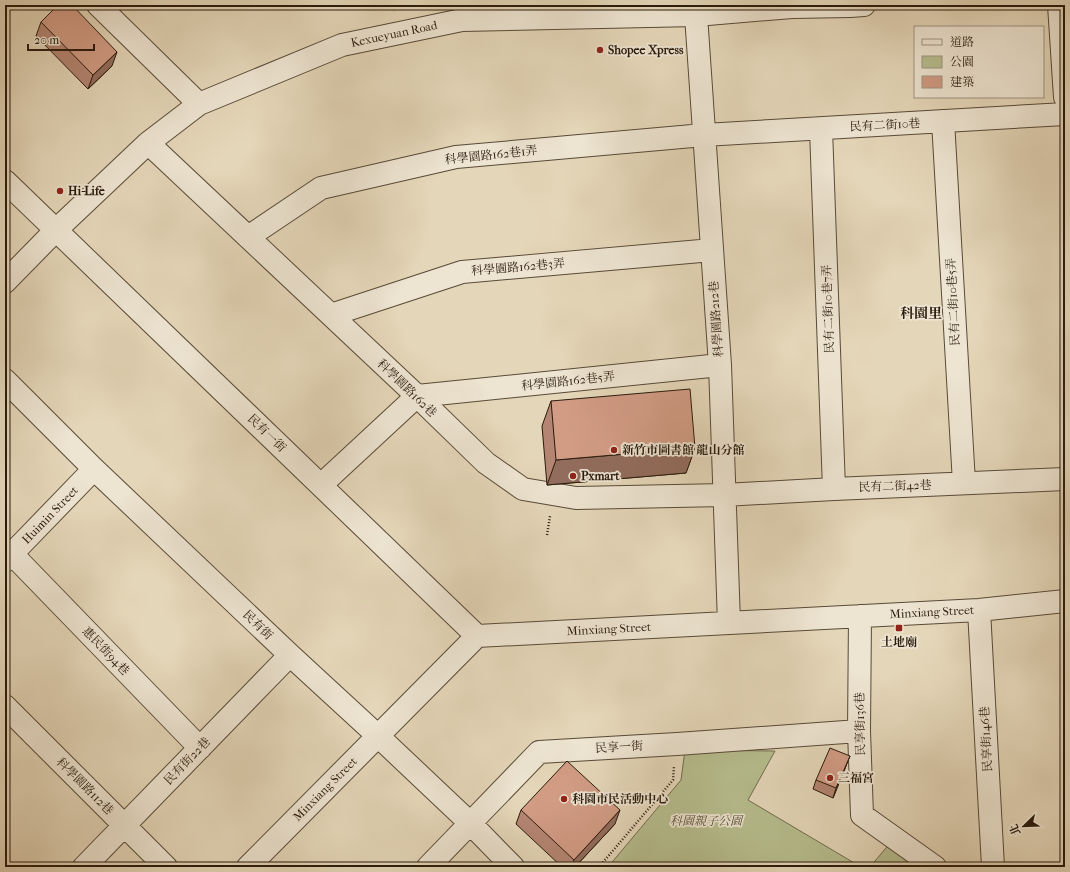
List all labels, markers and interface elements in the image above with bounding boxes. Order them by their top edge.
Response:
street label: Kexueyuan Road [349,18,439,50]
scale bar [28,26,94,52]
legend [914,26,1044,98]
text: 20 m [34,33,59,47]
text: 道路 [950,35,974,49]
place label: Shopee Xpress [608,43,684,58]
marker: Shopee Xpress [595,45,605,55]
text: 公園 [950,55,974,69]
text: 建築 [950,75,974,89]
street label: 民有二街10巷 [849,116,921,134]
street label: 科學園路162巷1弄 [444,143,538,167]
place label: Hi-Life [68,184,105,198]
marker: Hi-Life [55,186,65,196]
street label: 科學園路162巷3弄 [471,256,565,278]
street label: 民有二街10巷5弄 [944,258,962,346]
street label: 民有二街10巷7弄 [819,264,837,354]
street label: 科學園路212巷 [706,280,726,358]
district label: 科園里 [900,305,942,322]
street label: 科學園路162巷 [374,356,440,420]
street label: 科學園路162巷5弄 [520,369,616,393]
street label: 民有一街 [245,411,290,455]
place label: 新竹市圖書館 龍山分館 [622,443,745,457]
marker: 新竹市圖書館 龍山分館 [609,445,619,455]
place label: Pxmart [581,469,620,483]
marker: Pxmart [568,471,578,481]
street label: 民有二街42巷 [858,478,932,494]
street label: Huimin Street [19,483,81,547]
street label: Minxiang Street [889,603,975,621]
street label: 民有街 [240,607,277,643]
street label: Minxiang Street [566,620,652,638]
marker: 土地廟 [894,623,904,633]
street label: 惠民街94巷 [80,624,132,678]
place label: 土地廟 [881,635,917,649]
street label: 民享街136巷 [852,692,868,756]
street label: 民享街146巷 [977,706,995,772]
street label: 民有街22巷 [161,734,213,788]
street label: 民享一街 [595,739,644,755]
street label: Minxiang Street [290,754,360,824]
street label: 科學園路112巷 [54,755,116,817]
place label: 三福宮 [838,771,874,785]
marker: 三福宮 [825,773,835,783]
place label: 科園市民活動中心 [572,792,668,806]
marker: 科園市民活動中心 [559,794,569,804]
north arrow [1004,806,1044,846]
park label: 科園親子公園 [670,814,744,828]
text: 北 [1007,822,1023,837]

